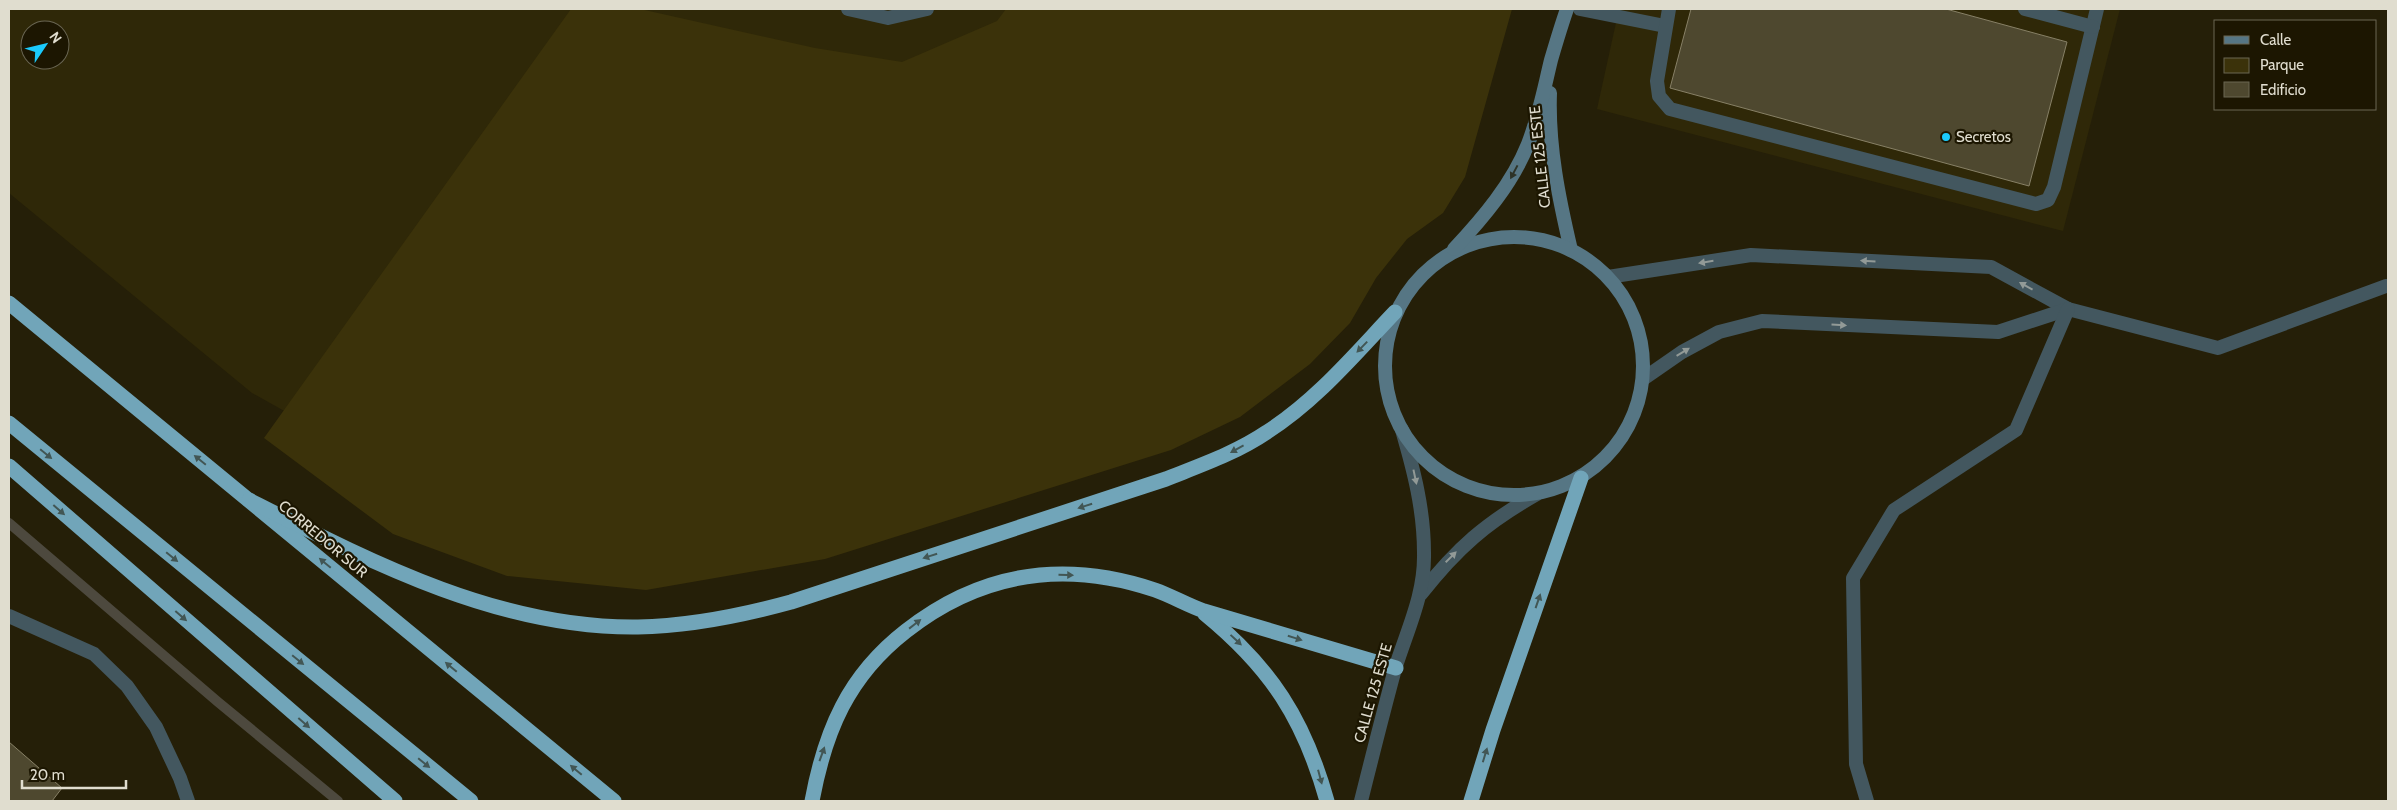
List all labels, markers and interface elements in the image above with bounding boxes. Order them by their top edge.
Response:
north arrow [20,20,70,70]
legend [2214,20,2377,110]
text: N [45,28,66,47]
text: Calle [2260,31,2291,49]
text: Parque [2260,56,2304,74]
text: Edificio [2260,81,2306,99]
street label: CALLE 125 ESTE [1526,105,1554,209]
place label: Secretos [1956,128,2011,146]
marker: Secretos [1940,131,1952,143]
one-way arrow [1509,165,1518,179]
one-way arrow [1860,256,1876,264]
one-way arrow [1698,258,1714,266]
one-way arrow [2018,282,2033,290]
one-way arrow [1832,321,1848,329]
one-way arrow [1356,341,1368,353]
one-way arrow [1677,347,1690,356]
one-way arrow [1230,445,1243,454]
one-way arrow [40,448,53,459]
one-way arrow [194,455,207,466]
one-way arrow [1411,470,1419,485]
street label: CORREDOR SUR [275,497,371,581]
one-way arrow [1077,502,1092,510]
one-way arrow [52,504,65,515]
one-way arrow [165,551,178,562]
one-way arrow [1445,551,1457,563]
one-way arrow [922,553,937,561]
one-way arrow [319,558,332,569]
one-way arrow [1058,571,1074,579]
one-way arrow [1534,593,1542,608]
one-way arrow [175,610,187,622]
one-way arrow [908,619,922,629]
one-way arrow [1229,634,1241,646]
one-way arrow [1288,634,1303,642]
street label: CALLE 125 ESTE [1350,641,1396,745]
one-way arrow [291,654,304,665]
one-way arrow [444,661,457,672]
one-way arrow [298,717,311,728]
one-way arrow [819,746,826,761]
one-way arrow [1482,747,1489,762]
one-way arrow [417,757,430,768]
scale bar [22,758,126,790]
one-way arrow [570,765,583,776]
text: 20 m [30,766,65,784]
one-way arrow [1316,769,1324,784]

